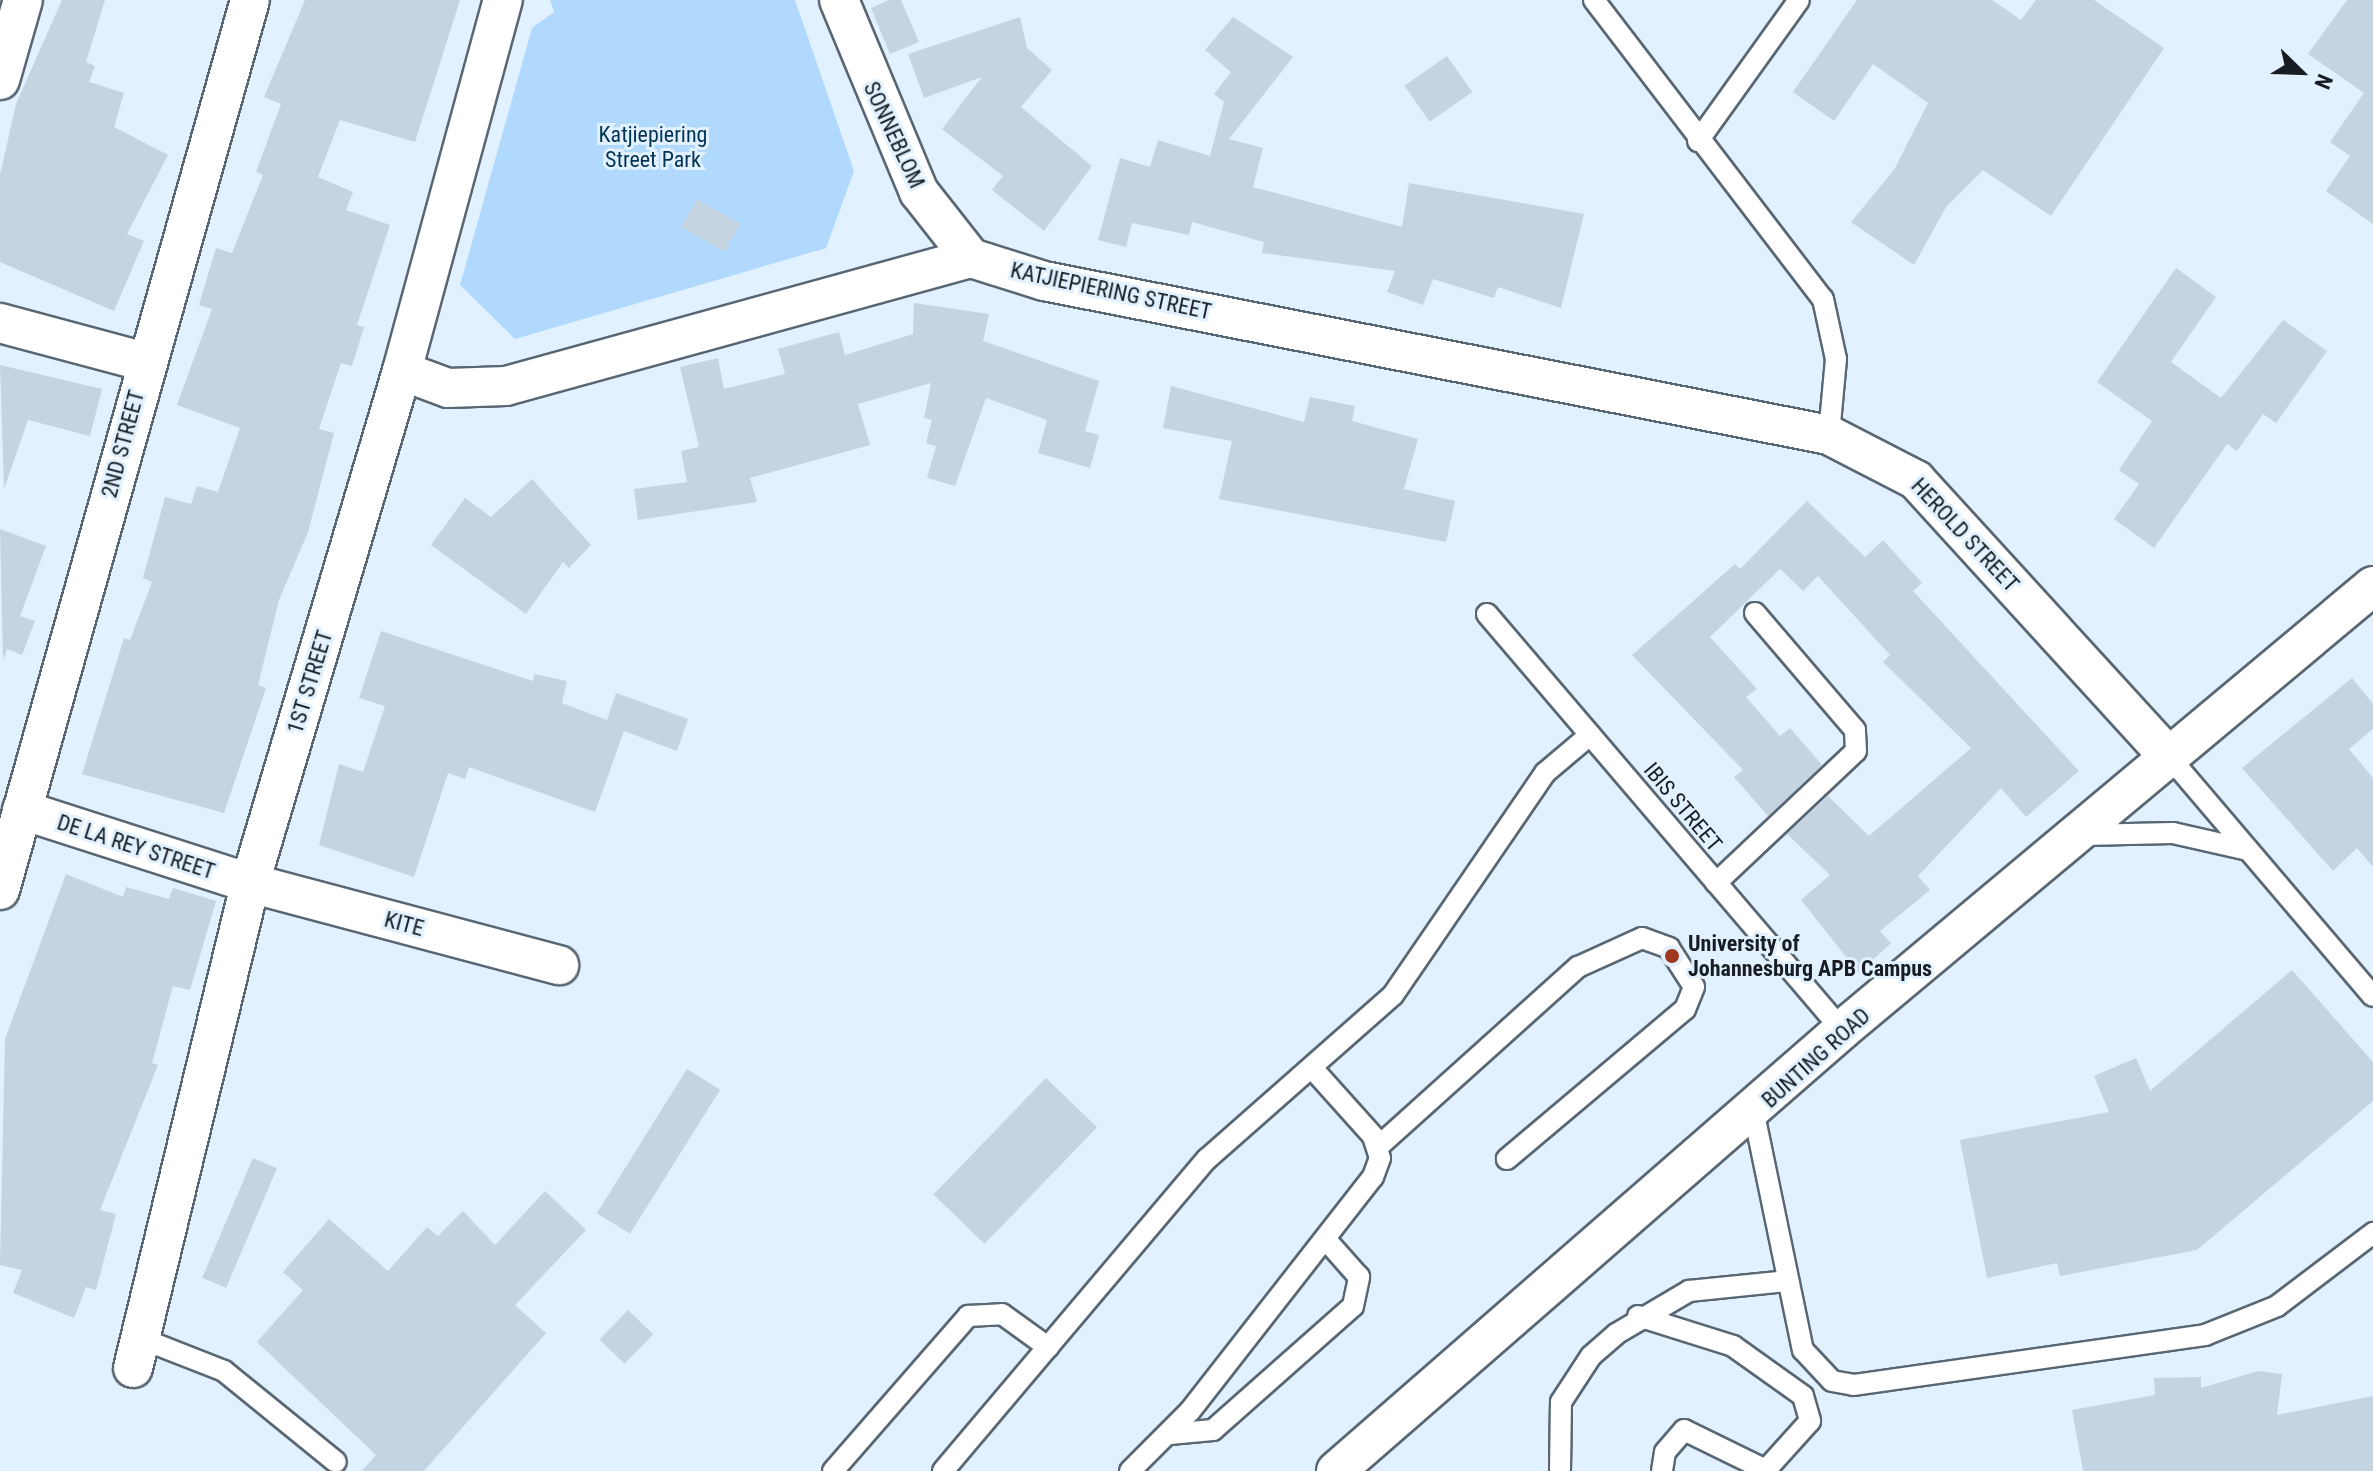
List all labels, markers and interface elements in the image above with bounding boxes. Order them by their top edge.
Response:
north arrow [2261,32,2341,112]
text: N [2309,70,2338,93]
street label: SONNEBLOM [858,78,930,192]
park label: Katjiepiering Street Park [599,121,707,172]
street label: KATJIEPIERING STREET [1008,257,1214,325]
street label: 2ND STREET [96,387,150,501]
street label: HEROLD STREET [1906,473,2024,597]
street label: 1ST STREET [282,627,338,737]
street label: IBIS STREET [1638,757,1728,857]
street label: DE LA REY STREET [54,809,218,885]
street label: KITE [381,906,427,942]
place label: University of Johannesburg APB Campus [1688,930,1932,982]
marker: University of Johannesburg APB Campus [1663,947,1681,965]
street label: BUNTING ROAD [1757,1003,1875,1113]

